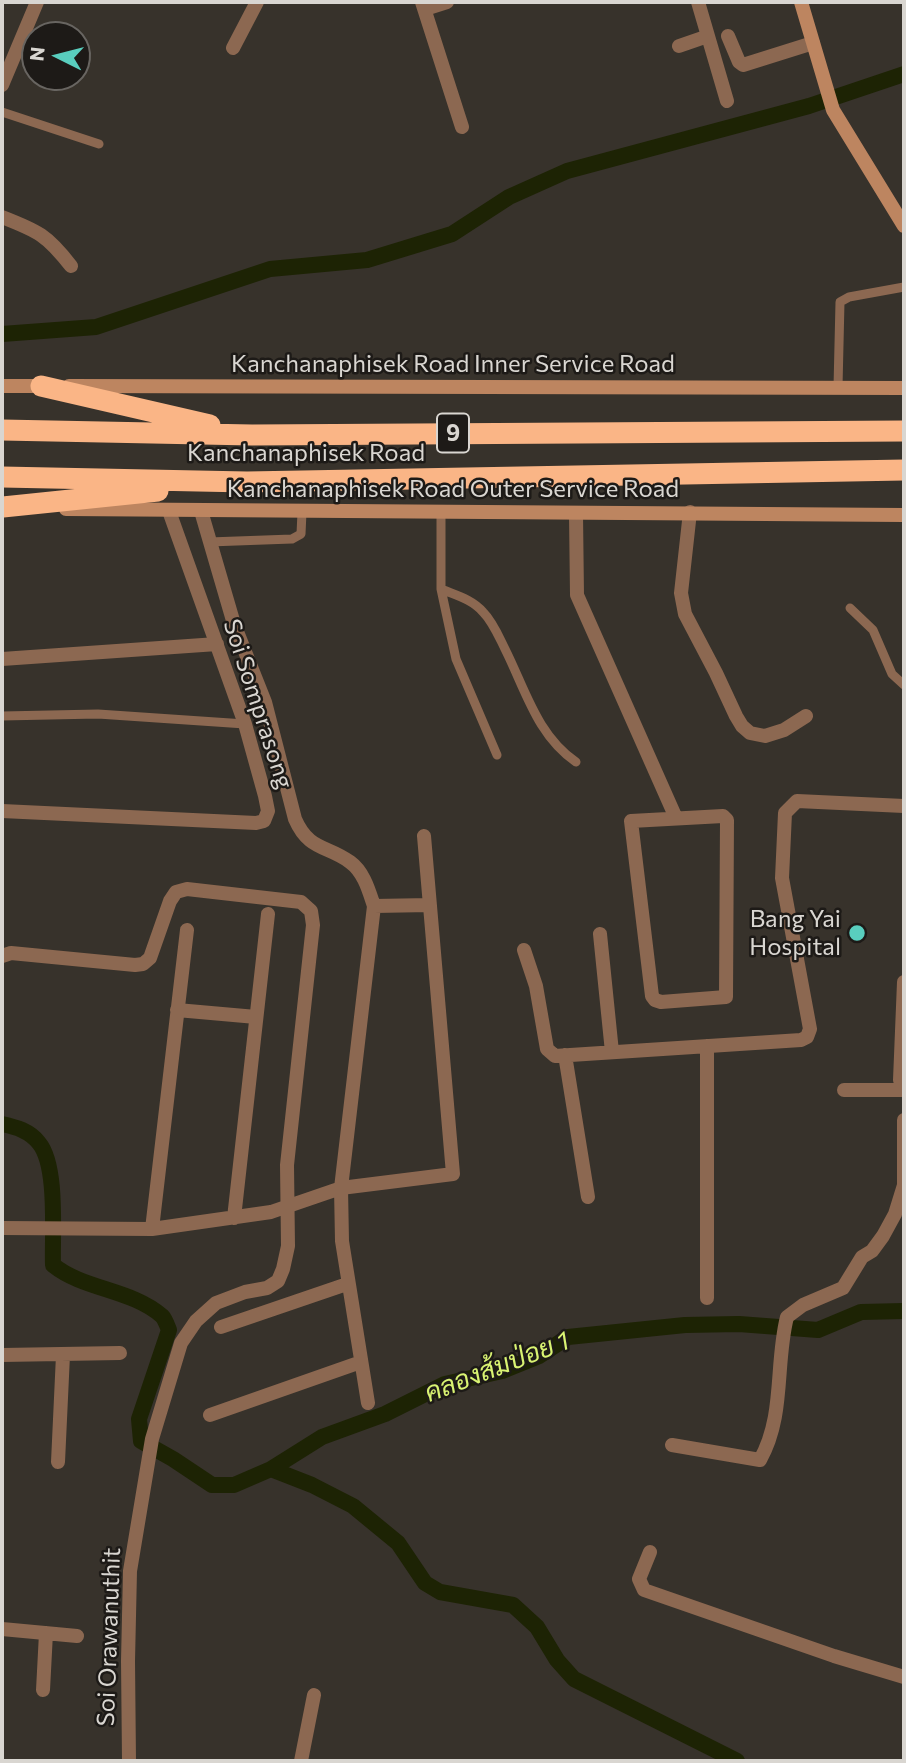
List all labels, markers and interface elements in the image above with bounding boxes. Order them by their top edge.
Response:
north arrow [21,21,91,91]
text: N [24,46,49,62]
street label: Kanchanaphisek Road Inner Service Road [231,350,675,378]
road number: 9 [437,414,469,452]
street label: Kanchanaphisek Road [187,439,425,467]
street label: Kanchanaphisek Road Outer Service Road [227,475,679,503]
street label: Soi Somprasong [217,616,299,792]
place label: Bang Yai Hospital [749,905,841,961]
marker: Bang Yai Hospital [847,923,867,943]
water label: คลองส้มป่อย 1 [420,1325,574,1409]
street label: Soi Orawanuthit [91,1547,127,1727]

